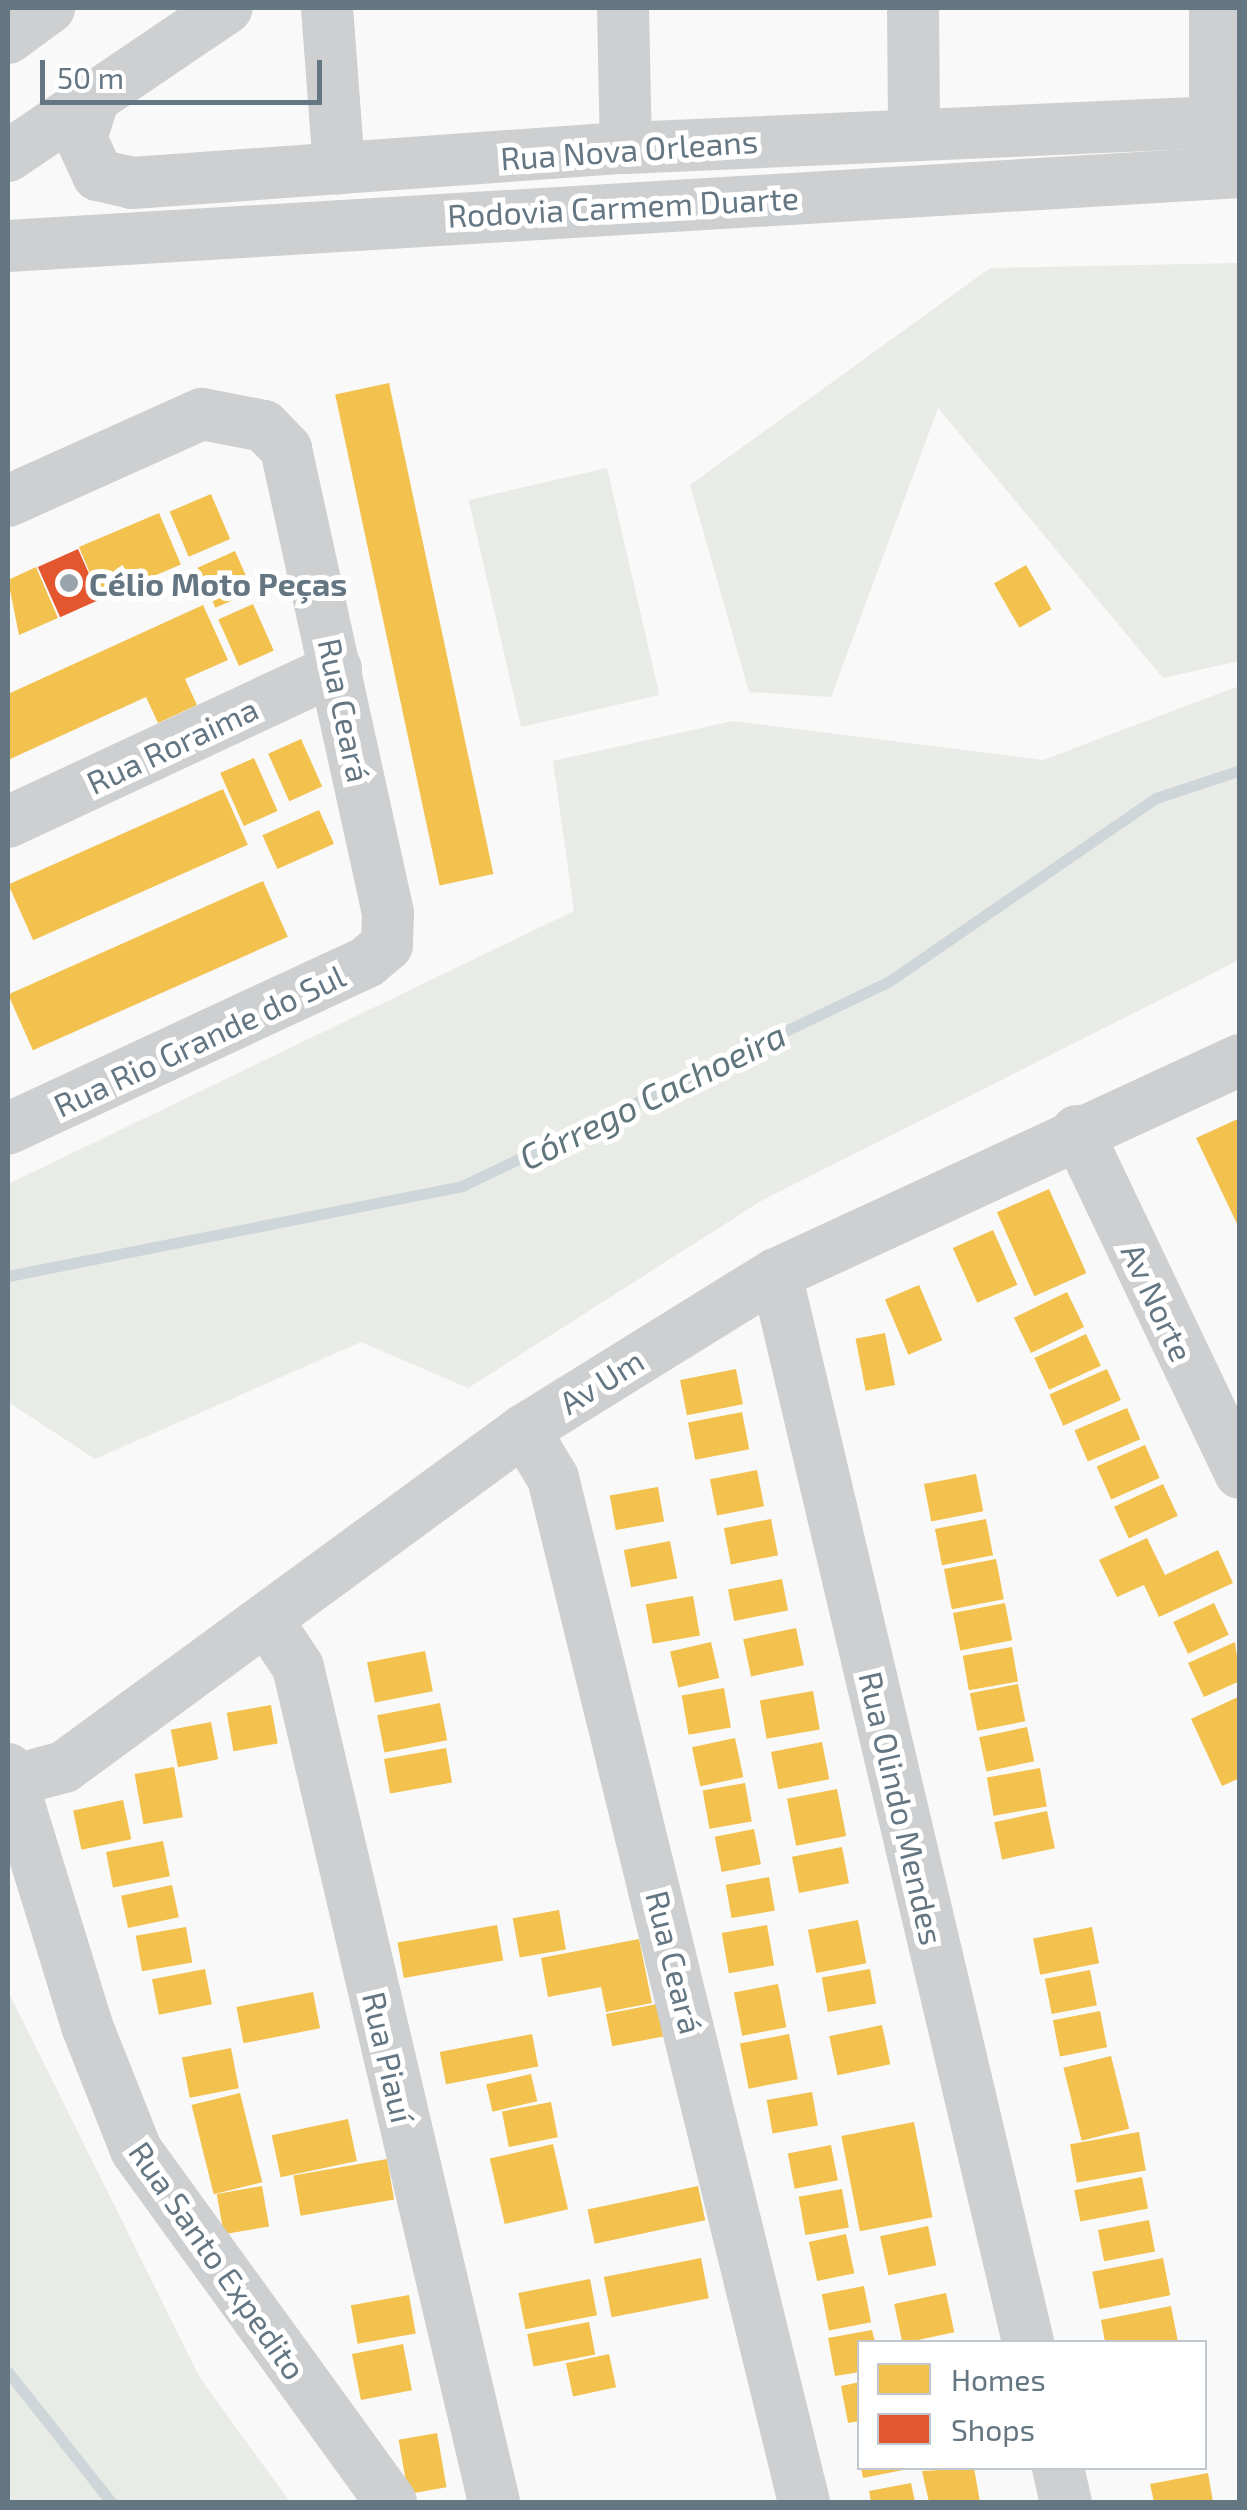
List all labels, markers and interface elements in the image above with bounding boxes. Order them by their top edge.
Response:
scale bar [45,40,328,102]
text: 50 m [57,59,124,95]
street label: Rua Nova Orleans [499,121,759,177]
street label: Rodovia Carmem Duarte [446,178,800,234]
place label: Célio Moto Peças [89,564,347,602]
marker: Célio Moto Peças [58,572,80,594]
street label: Rua Ceará [311,635,379,785]
street label: Rua Roraima [80,689,264,801]
street label: Rua Rio Grande do Sul [47,956,351,1124]
water label: Córrego Cachoeira [512,1012,792,1178]
street label: Av Norte [1114,1237,1202,1367]
street label: Av Um [552,1340,650,1422]
street label: Rua Olindo Mendes [852,1668,952,1948]
street label: Rua Ceará [639,1886,711,2038]
street label: Rua Piauí [355,1988,423,2126]
street label: Rua Santo Expedito [122,2134,314,2386]
legend [857,2340,1207,2470]
text: Homes [951,2361,1046,2397]
text: Shops [951,2411,1035,2447]

